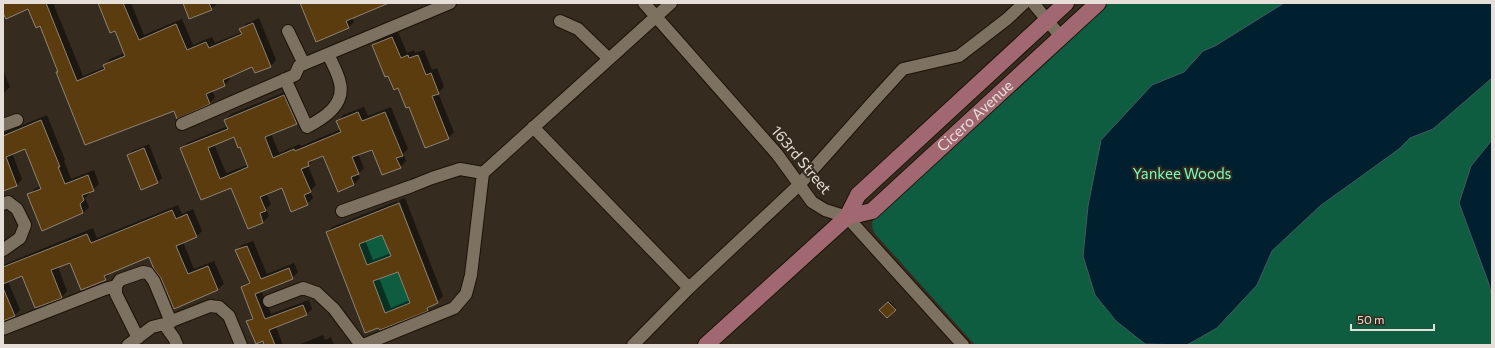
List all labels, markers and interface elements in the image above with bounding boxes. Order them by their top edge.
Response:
street label: Cicero Avenue [933,76,1016,155]
street label: 163rd Street [768,122,836,197]
park label: Yankee Woods [1133,164,1232,182]
scale bar [1351,306,1434,332]
text: 50 m [1357,312,1385,326]

